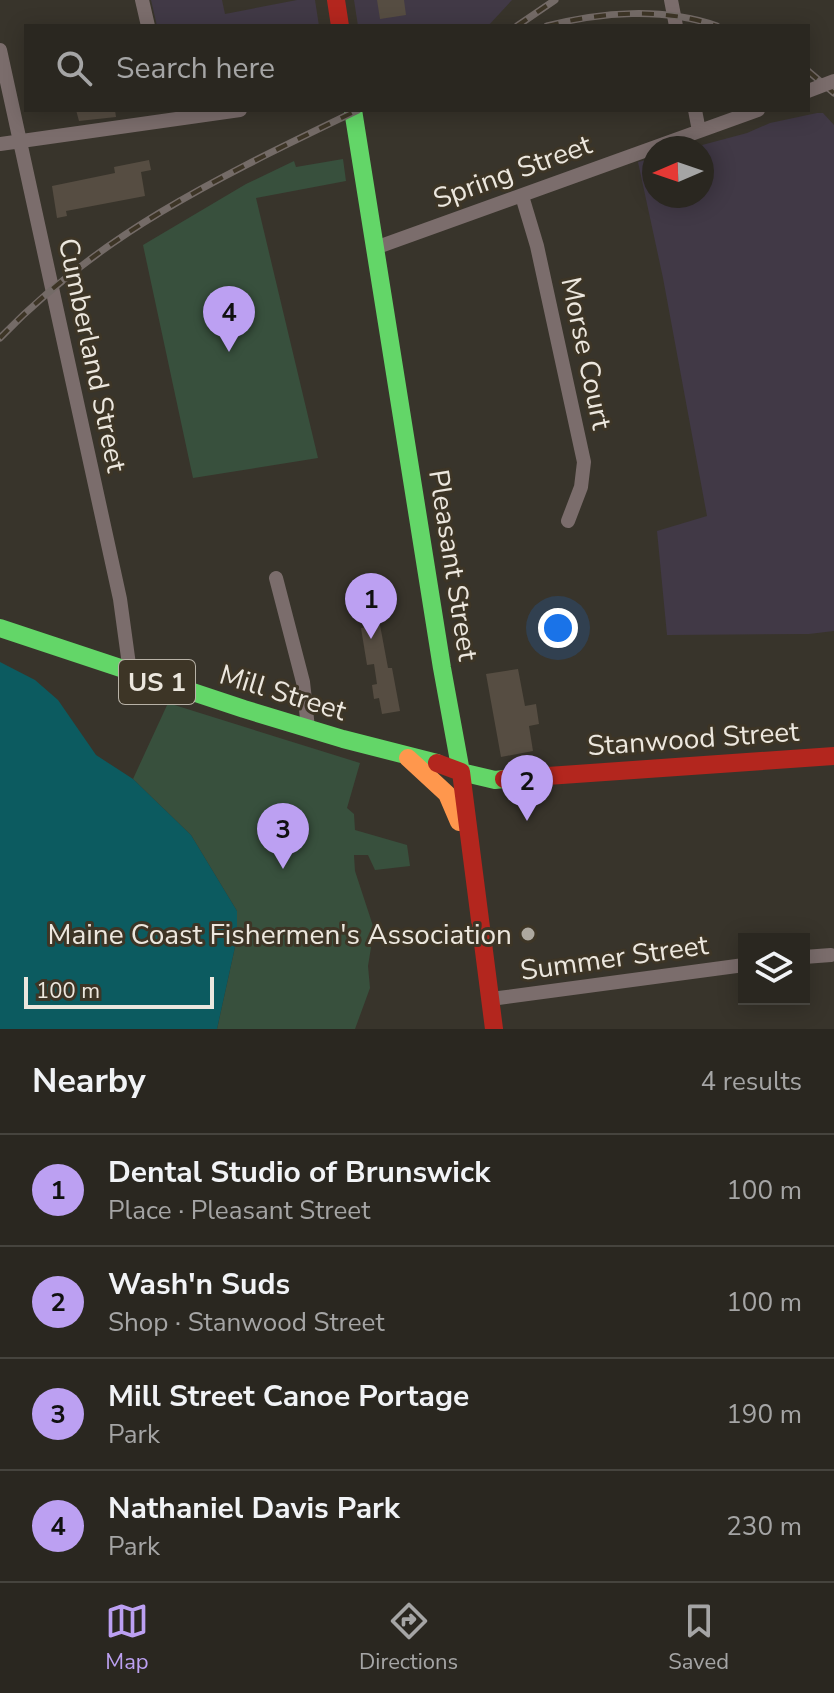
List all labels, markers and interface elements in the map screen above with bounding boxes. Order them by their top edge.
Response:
search box [24,24,810,112]
icon: search [52,46,96,90]
text: Search here [116,48,275,89]
street label: Spring Street [428,126,597,218]
north arrow [642,136,714,208]
street label: Cumberland Street [49,235,135,476]
street label: Morse Court [551,274,621,433]
pin: 4 [203,286,255,352]
street label: Pleasant Street [419,467,487,664]
pin: 1 [345,573,397,639]
your location [538,608,578,648]
street label: Mill Street [215,656,351,730]
road number: US 1 [119,660,195,704]
street label: Stanwood Street [586,713,800,765]
pin: 2 [501,755,553,821]
pin: 3 [257,803,309,869]
place label: Maine Coast Fishermen's Association [48,916,512,954]
marker: Maine Coast Fishermen's Association [519,925,537,943]
street label: Summer Street [518,926,711,990]
map controls [738,933,810,1005]
button: layers [738,933,810,1005]
scale bar [24,973,214,1009]
text: 100 m [36,976,100,1006]
text: Nearby [32,1058,146,1104]
text: 4 results [701,1064,802,1099]
text: Dental Studio of Brunswick [108,1152,490,1193]
text: 1 [50,1173,66,1208]
text: 100 m [726,1173,802,1208]
text: Place · Pleasant Street [108,1193,370,1228]
text: Wash'n Suds [108,1264,290,1305]
text: 2 [50,1285,66,1320]
text: 100 m [726,1285,802,1320]
text: Shop · Stanwood Street [108,1305,385,1340]
text: Mill Street Canoe Portage [108,1376,469,1417]
text: 3 [50,1397,66,1432]
text: 190 m [726,1397,802,1432]
text: Park [108,1417,160,1452]
text: Nathaniel Davis Park [108,1488,400,1529]
text: 4 [50,1509,66,1544]
text: 230 m [726,1509,802,1544]
text: Park [108,1529,160,1564]
tab: Map [105,1599,149,1677]
tab: Directions [359,1599,458,1677]
tab: Saved [668,1599,729,1677]

